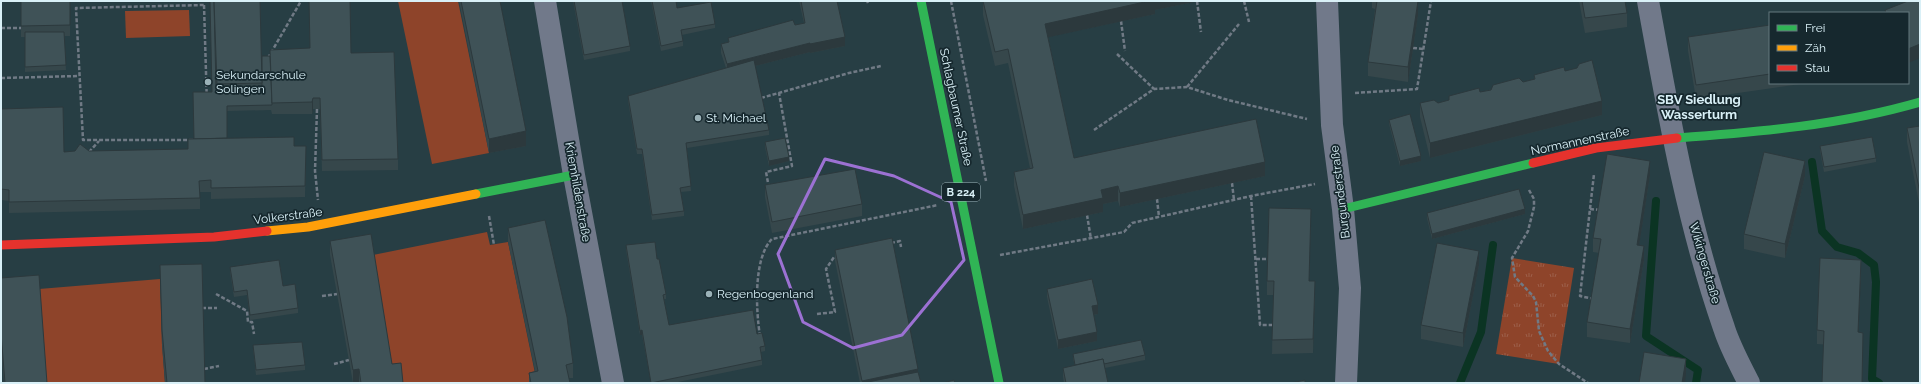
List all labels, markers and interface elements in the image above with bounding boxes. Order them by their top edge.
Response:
legend [1769,12,1909,84]
text: Frei [1805,21,1825,35]
text: Zäh [1805,41,1826,55]
street label: Schlagbaumer Straße [937,47,975,167]
text: Stau [1805,61,1830,75]
place label: Sekundarschule Solingen [216,68,306,96]
marker: Sekundarschule Solingen [203,77,213,87]
district label: SBV Siedlung Wasserturm [1657,92,1741,122]
place label: St. Michael [706,111,767,125]
marker: St. Michael [693,113,703,123]
street label: Normannenstraße [1529,124,1631,158]
street label: Kriemhildenstraße [562,141,594,243]
street label: Burgunderstraße [1327,145,1353,239]
road number: B 224 [942,183,980,201]
street label: Volkerstraße [253,205,323,227]
street label: Wikingerstraße [1687,221,1723,305]
place label: Regenbogenland [717,287,813,301]
marker: Regenbogenland [704,289,714,299]

